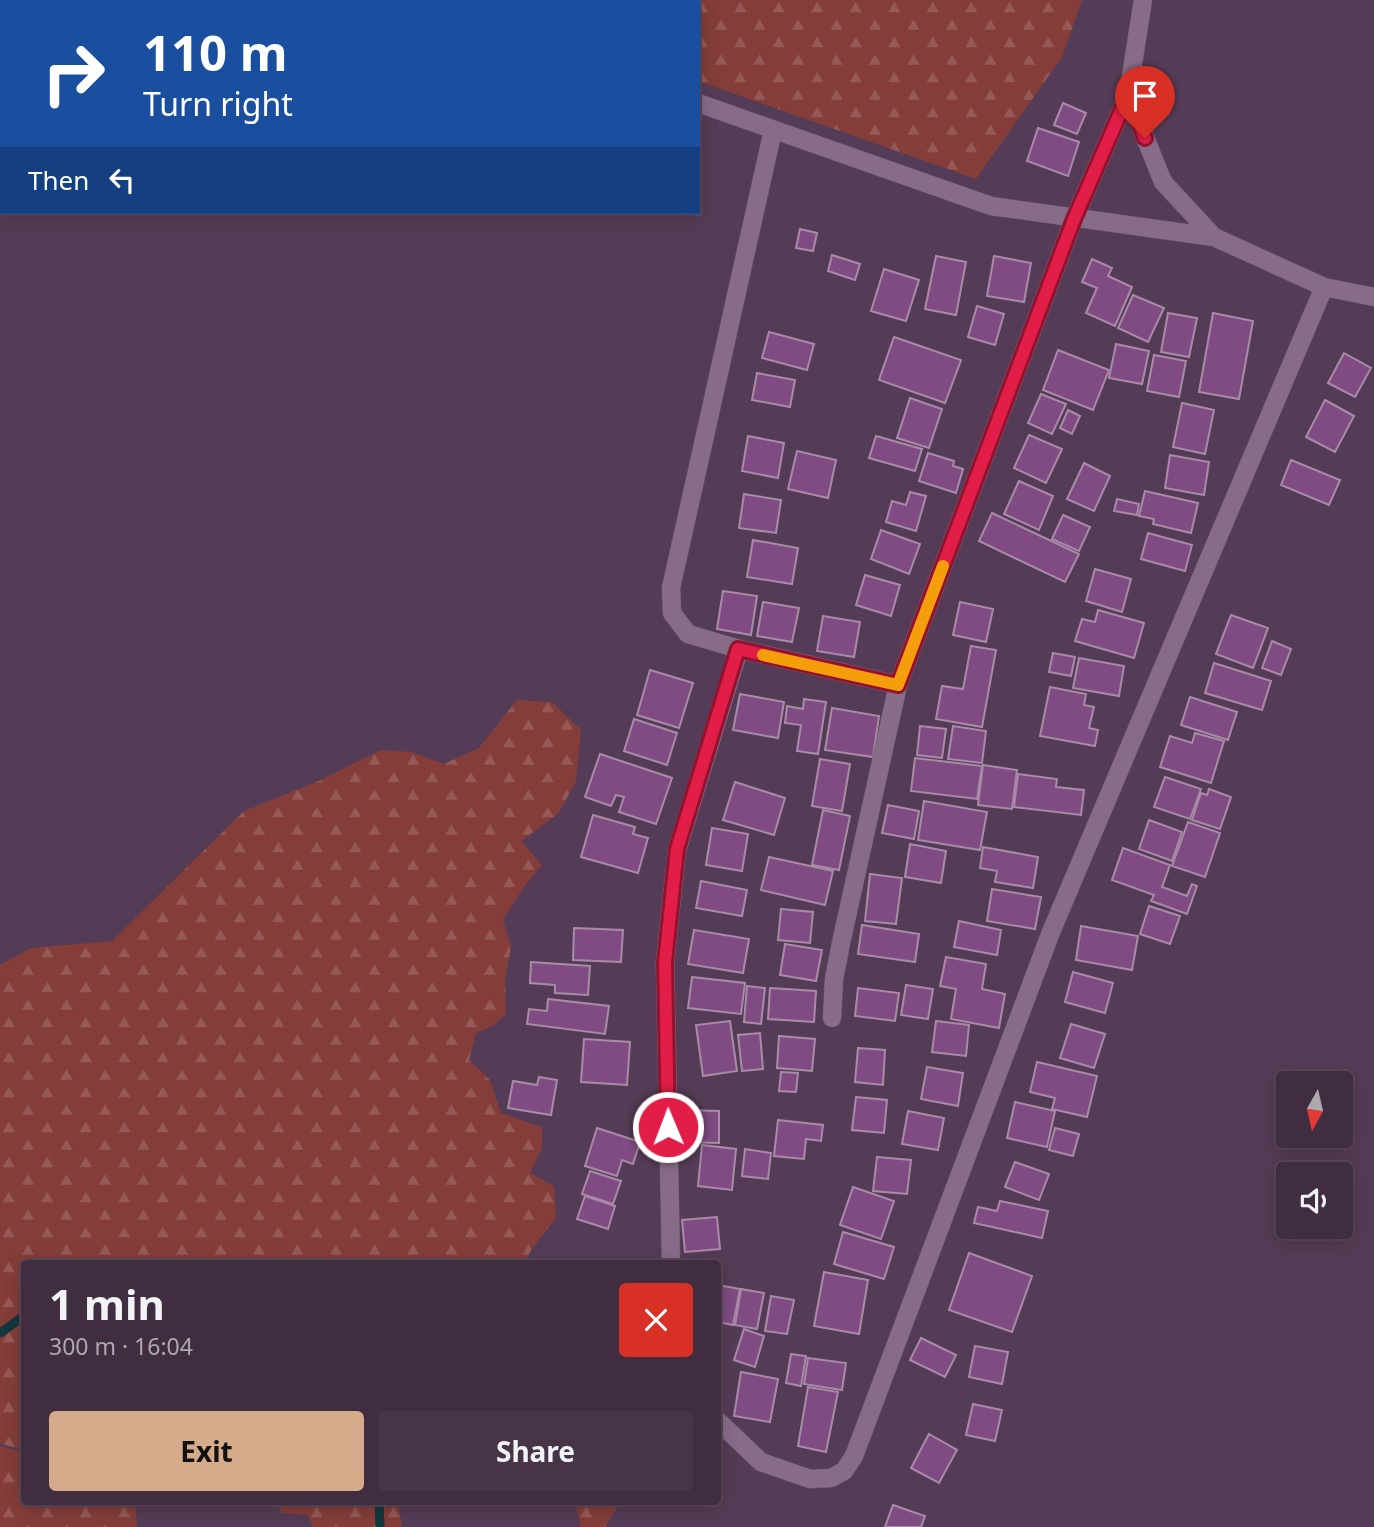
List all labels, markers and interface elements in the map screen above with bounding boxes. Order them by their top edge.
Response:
text: 110 m [143,19,288,85]
icon: right [28,28,119,119]
pin [1115,66,1175,138]
icon: arrive [1126,77,1164,115]
text: Turn right [143,82,293,125]
icon: left [103,161,141,199]
text: Then [28,162,89,198]
north arrow [1276,1071,1353,1148]
map controls [1276,1071,1353,1239]
position arrow [631,1090,705,1164]
button: sound [1276,1162,1353,1239]
text: 1 min [49,1275,165,1332]
button: close [619,1283,693,1357]
text: 300 m · 16:04 [49,1330,193,1362]
button: Exit [49,1411,364,1491]
button: Share [378,1411,693,1491]

